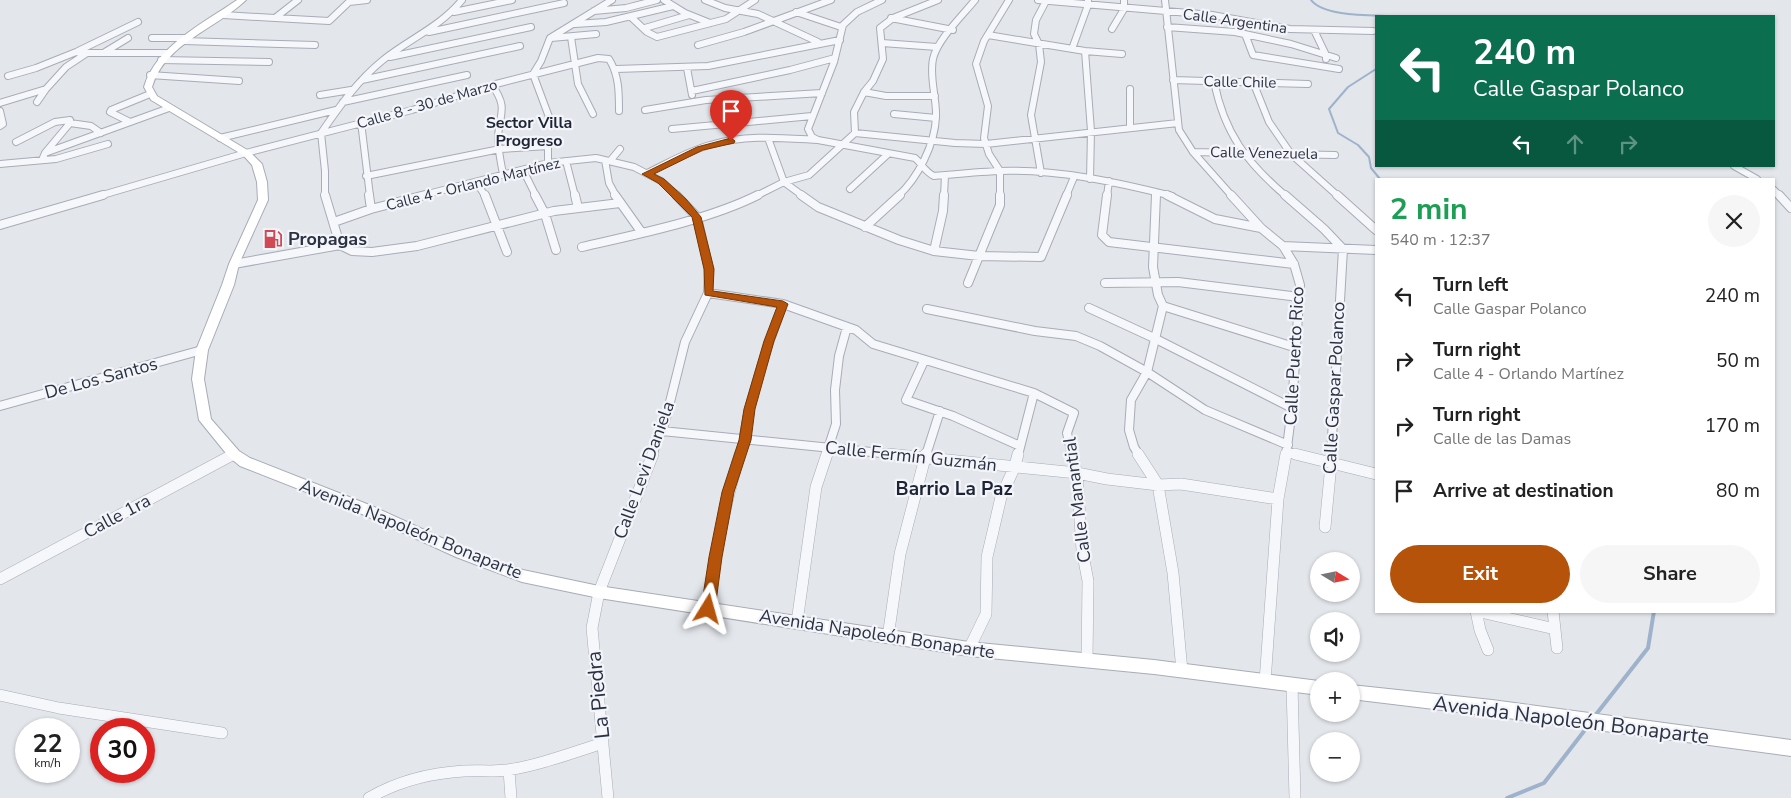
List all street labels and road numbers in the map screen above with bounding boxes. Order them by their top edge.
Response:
street label: Calle Argentina [1182,4,1288,38]
street label: Calle Chile [1203,71,1277,93]
street label: Calle 8 - 30 de Marzo [354,74,500,134]
street label: Calle Venezuela [1210,142,1318,164]
street label: Calle 4 - Orlando Martínez [384,153,562,215]
street label: Calle Puerto Rico [1278,286,1310,426]
street label: Calle Gaspar Polanco [1317,301,1351,475]
street label: De Los Santos [42,351,160,405]
street label: Calle Levi Daniela [608,398,680,542]
street label: Calle Fermín Guzmán [824,435,998,477]
street label: Calle Manantial [1057,435,1097,564]
street label: Avenida Napoleón Bonaparte [296,473,526,585]
street label: Calle 1ra [79,488,155,544]
street label: Avenida Napoleón Bonaparte [758,604,996,664]
street label: La Piedra [579,650,617,740]
street label: Avenida Napoleón Bonaparte [1431,689,1711,751]

